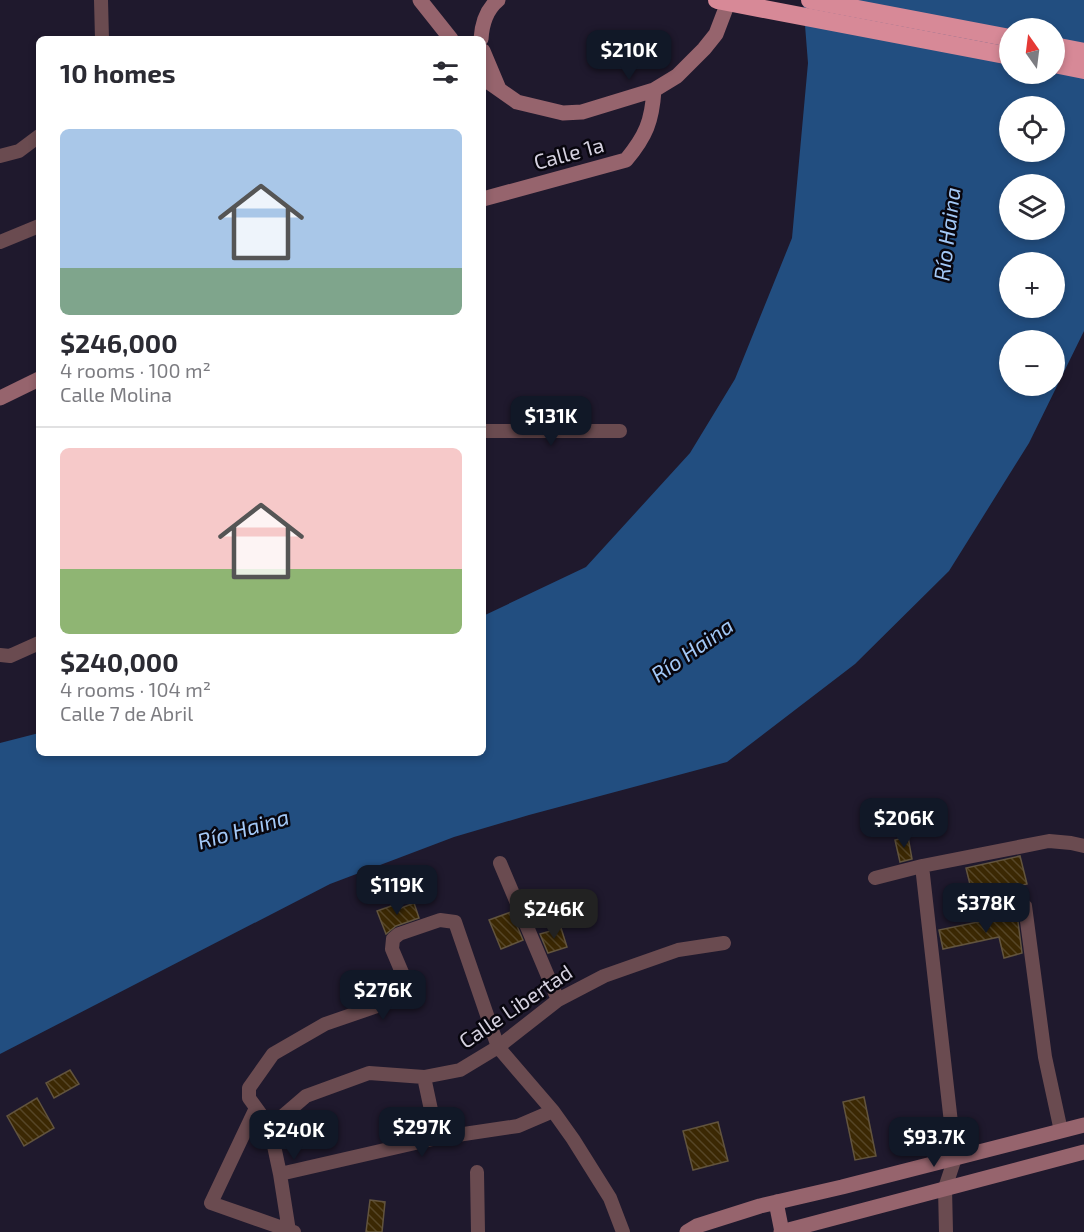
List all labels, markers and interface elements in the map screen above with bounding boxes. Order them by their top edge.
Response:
north arrow [999,18,1065,84]
map controls [999,18,1065,396]
pin: $210K [587,30,671,81]
text: $210K [600,37,658,61]
icon: filters [429,56,462,89]
text: 10 homes [60,57,176,88]
button: locate [999,96,1065,162]
street label: Calle 1a [531,131,607,174]
icon: home [207,168,315,276]
button: layers [999,174,1065,240]
water label: Río Haina [927,185,965,282]
button: + [999,252,1065,318]
text: $246,000 [60,327,178,358]
button: − [999,330,1065,396]
text: 4 rooms · 100 m² [60,358,211,382]
text: Calle Molina [60,382,172,406]
pin: $131K [509,396,593,447]
text: $131K [525,403,577,427]
icon: home [207,487,315,595]
water label: Río Haina [645,611,738,687]
text: $240,000 [60,646,179,677]
text: 4 rooms · 104 m² [60,677,211,701]
text: Calle 7 de Abril [60,701,193,725]
pin: $206K [862,798,946,849]
water label: Río Haina [194,803,292,854]
text: $206K [874,805,934,829]
pin: $119K [355,865,439,916]
text: $119K [370,872,424,896]
pin: $378K [944,883,1028,934]
pin: $246K [512,889,596,940]
text: $378K [957,890,1015,914]
text: $246K [524,896,584,920]
street label: Calle Libertad [454,959,577,1053]
pin: $276K [341,970,425,1021]
text: $276K [354,977,412,1001]
pin: $297K [380,1107,464,1158]
pin: $240K [252,1110,336,1161]
text: $297K [393,1114,451,1138]
text: $240K [263,1117,325,1141]
pin: $93.7K [885,1117,983,1168]
text: $93.7K [903,1124,965,1148]

